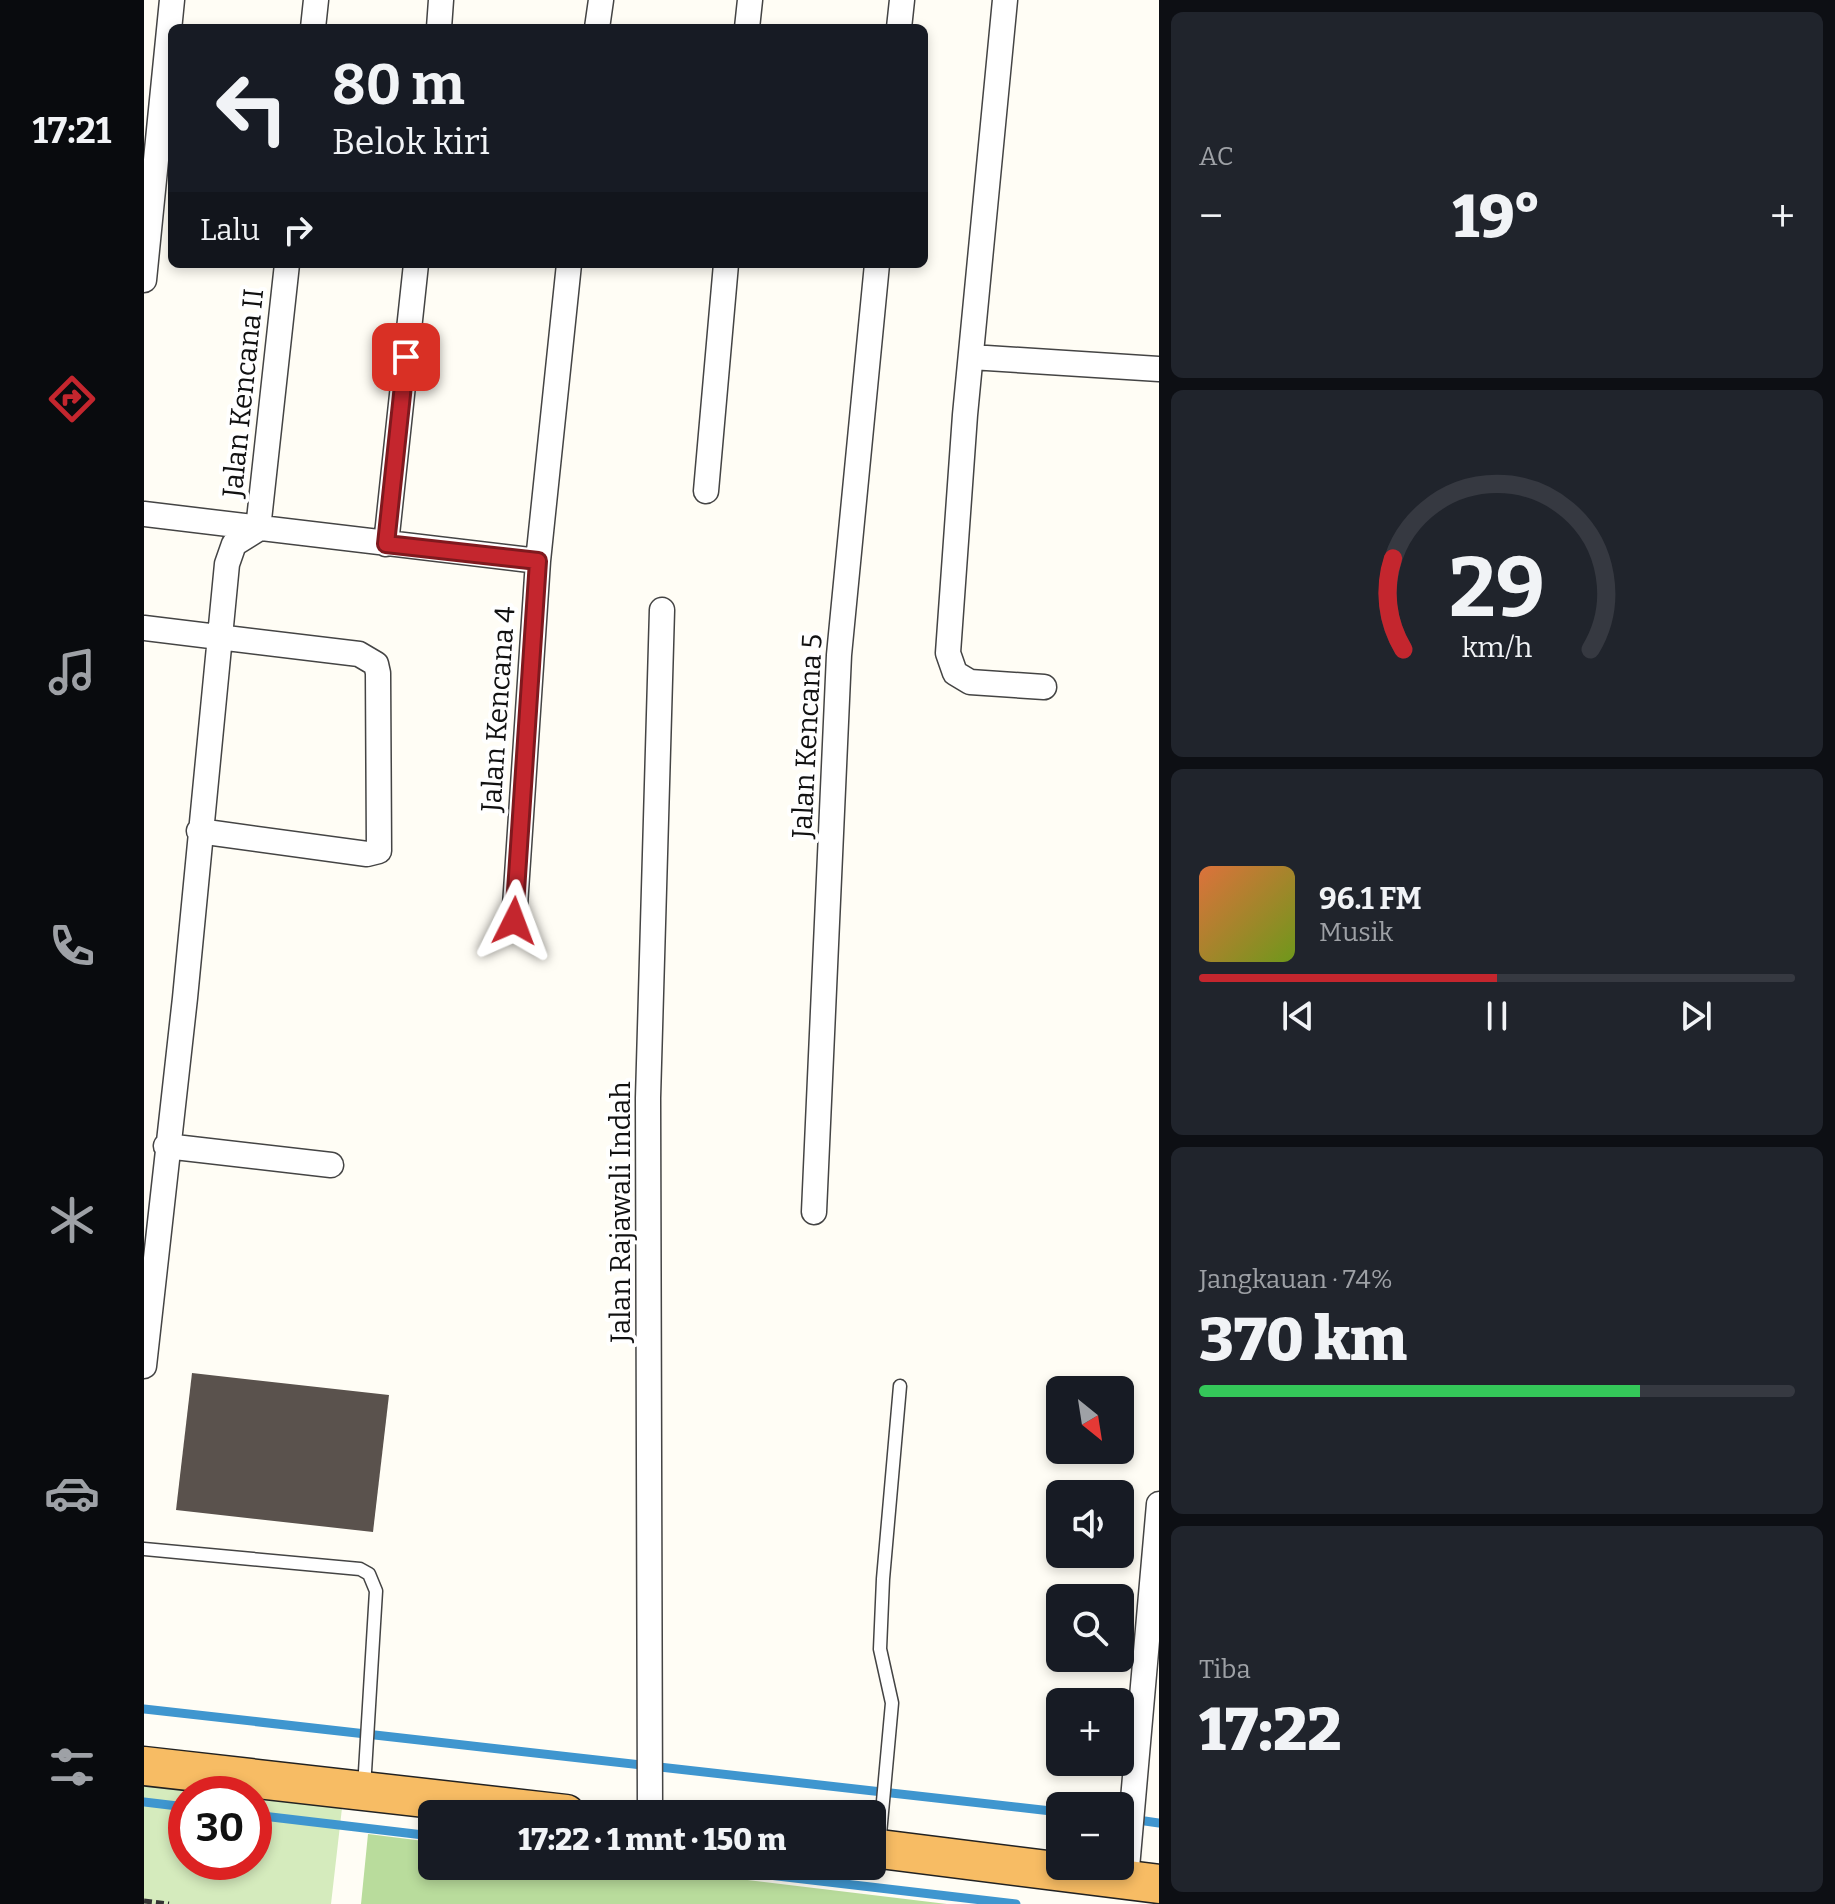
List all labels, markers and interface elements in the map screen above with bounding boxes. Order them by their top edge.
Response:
text: 80 m [332,52,465,119]
icon: left [200,56,304,160]
text: 17:21 [33,109,111,153]
text: Belok kiri [332,120,490,164]
text: AC [1199,141,1234,172]
text: 19° [1452,181,1541,253]
text: − [1199,190,1223,243]
text: + [1770,190,1795,243]
icon: right [276,208,320,252]
text: Lalu [200,212,260,248]
street label: Jalan Kencana II [216,287,270,500]
pin [372,323,440,391]
icon: arrive [384,335,428,379]
icon: directions [44,371,100,427]
text: 29 [1449,537,1545,637]
street label: Jalan Kencana 4 [474,605,522,814]
text: km/h [1462,630,1533,665]
street label: Jalan Kencana 5 [785,633,829,840]
icon: music [44,644,100,700]
position arrow [472,879,556,963]
text: 96.1 FM [1319,881,1422,917]
text: Musik [1319,917,1393,948]
icon: phone [44,918,100,974]
icon: previous [1276,994,1320,1038]
icon: pause [1475,994,1519,1038]
icon: next [1674,994,1718,1038]
street label: Jalan Rajawali Indah [604,1081,637,1344]
icon: climate [44,1192,100,1248]
text: Jangkauan · 74% [1199,1264,1393,1295]
text: 370 km [1199,1304,1407,1376]
north arrow [1046,1376,1134,1464]
map controls [1046,1376,1134,1880]
icon: car [44,1465,100,1521]
button: sound [1046,1480,1134,1568]
button: search [1046,1584,1134,1672]
text: Tiba [1199,1654,1251,1685]
button: + [1046,1688,1134,1776]
text: 17:22 [1199,1694,1342,1766]
icon: filters [44,1739,100,1795]
speed limit sign: 30 [168,1776,272,1880]
button: − [1046,1792,1134,1880]
text: 17:22 · 1 mnt · 150 m [518,1822,786,1858]

